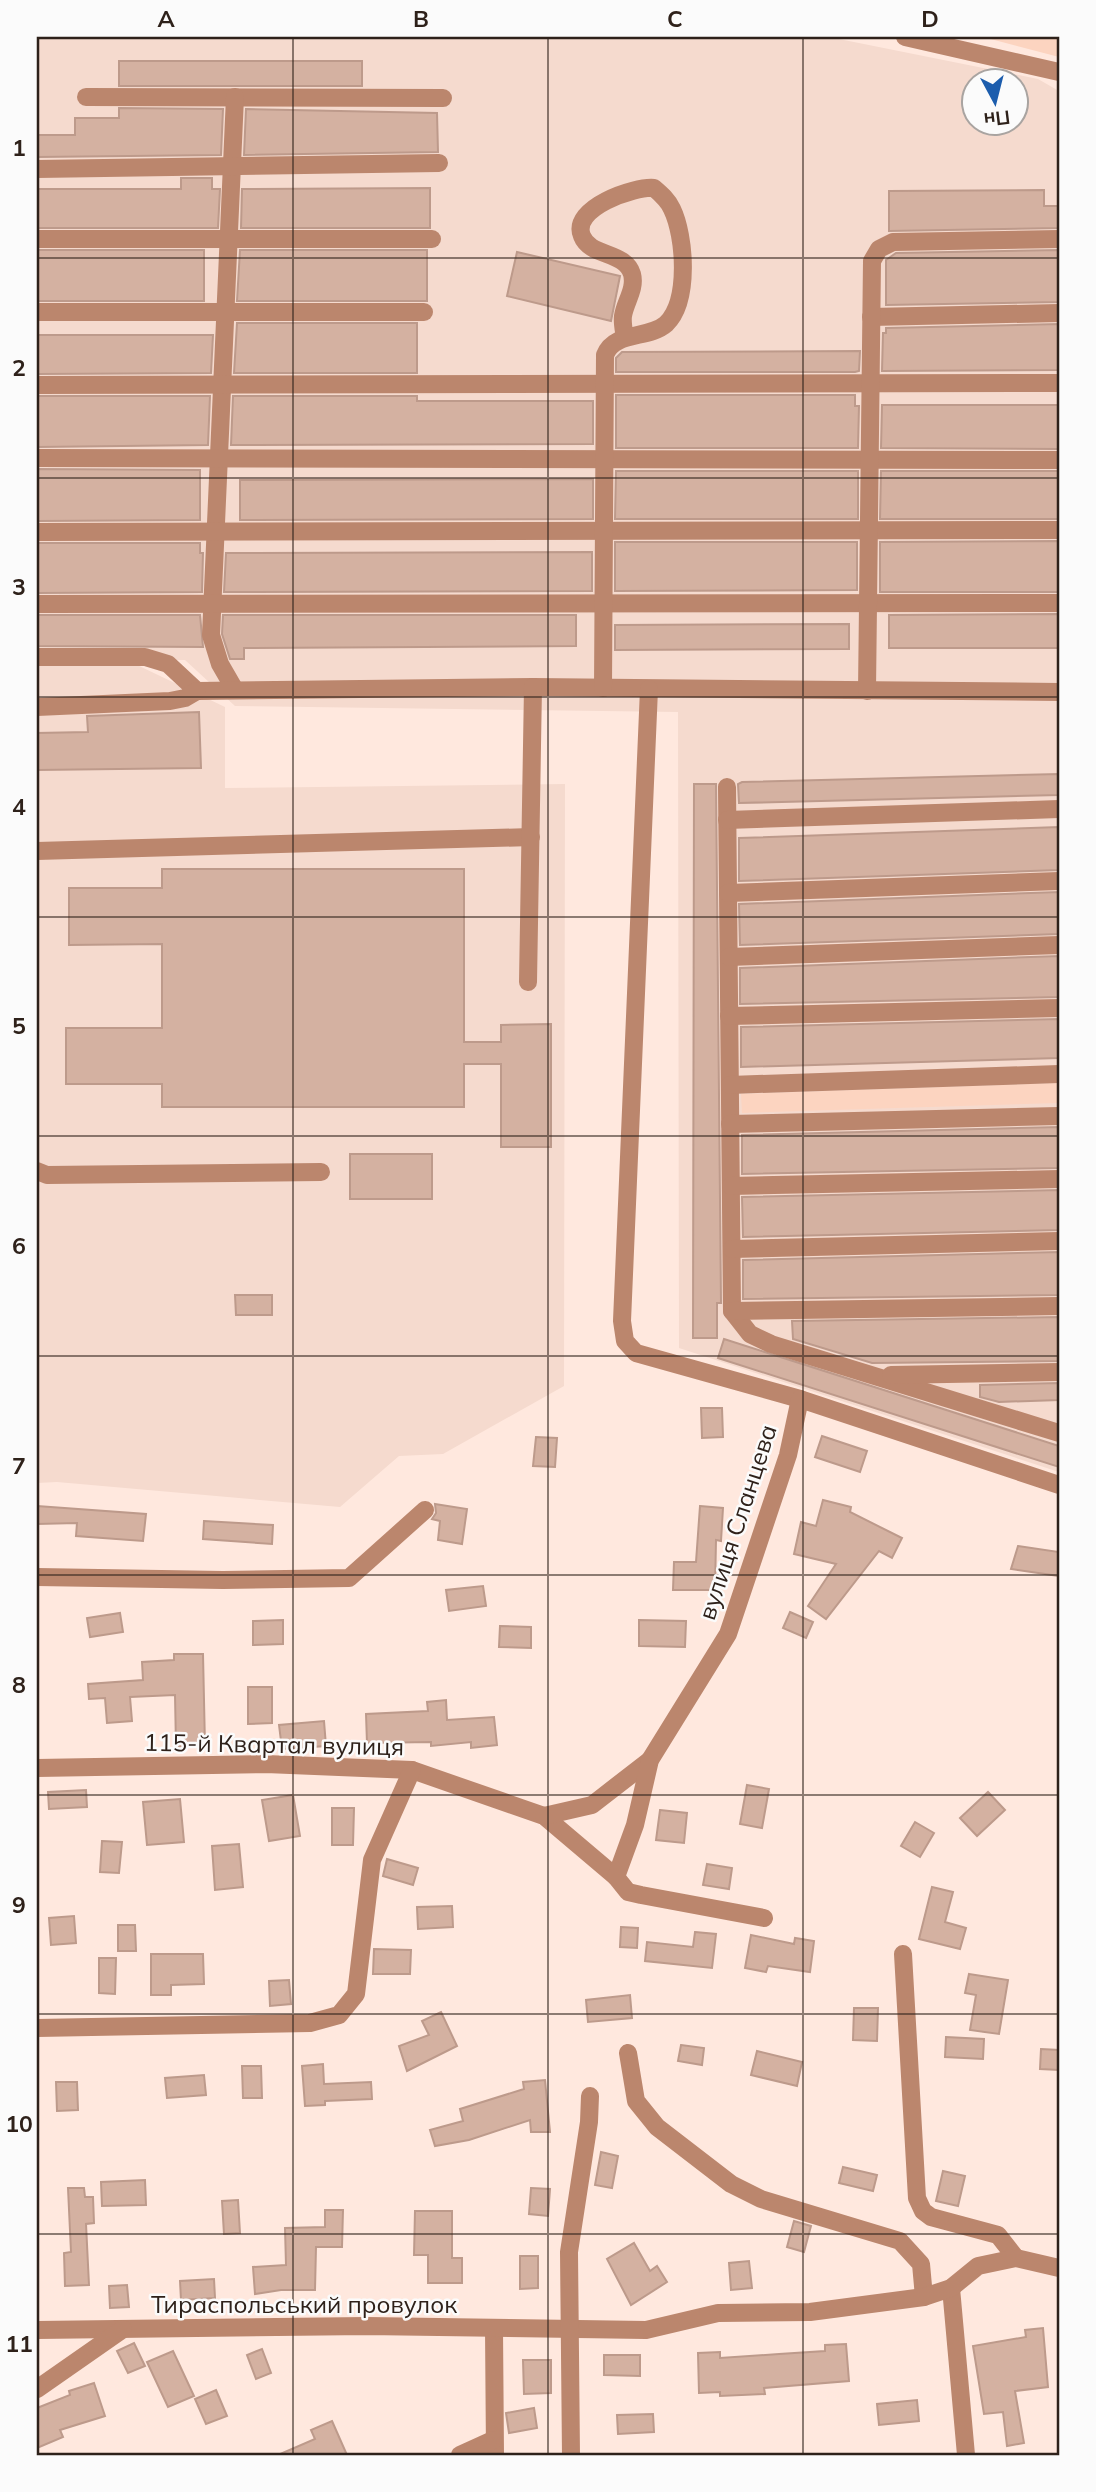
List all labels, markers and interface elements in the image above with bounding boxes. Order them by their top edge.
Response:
text: A [157,4,175,33]
text: B [413,4,429,33]
text: C [667,4,683,33]
text: D [921,4,939,33]
north arrow [960,66,1030,136]
text: Пн [982,105,1012,132]
text: 1 [12,133,26,162]
text: 2 [12,353,26,382]
text: 3 [12,572,26,601]
text: 4 [12,792,26,821]
text: 5 [12,1011,26,1040]
text: 6 [12,1231,26,1260]
street label: вулиця Сланцева [691,1421,783,1623]
text: 7 [12,1451,26,1480]
text: 8 [12,1670,26,1699]
street label: 115-й Квартал вулиця [144,1727,404,1761]
text: 9 [12,1890,26,1919]
text: 10 [5,2109,33,2138]
street label: Тираспольський провулок [151,2289,457,2319]
text: 11 [5,2329,33,2358]

